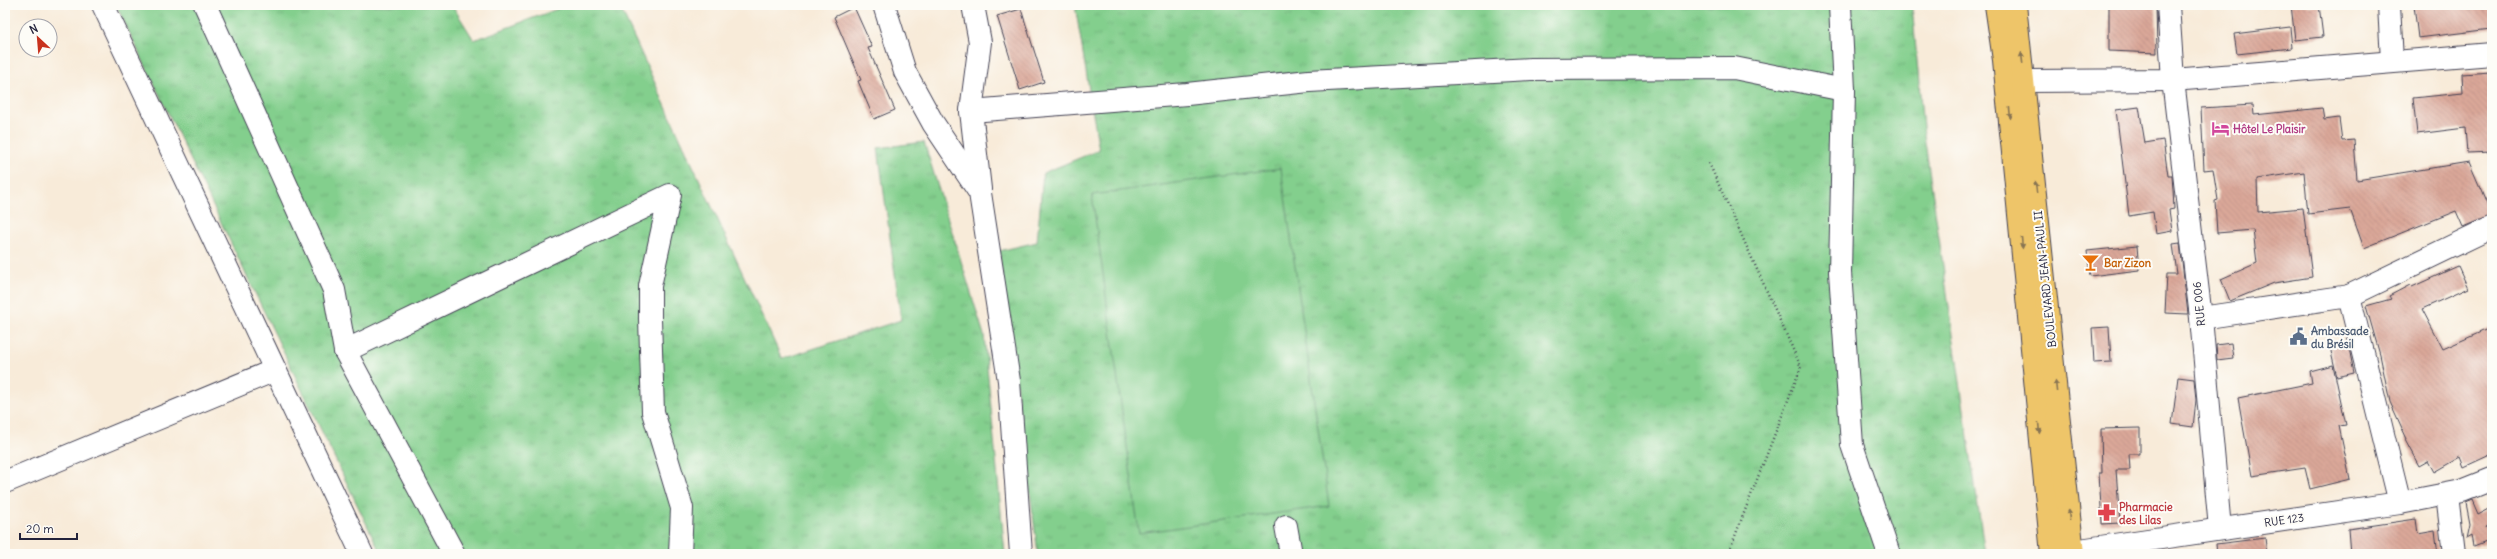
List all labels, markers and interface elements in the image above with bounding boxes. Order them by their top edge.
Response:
north arrow [18,18,58,58]
text: N [27,21,40,37]
one-way arrow [2019,52,2025,64]
one-way arrow [2006,107,2013,119]
hotel icon: Hôtel Le Plaisir [2210,119,2230,139]
place label: Hôtel Le Plaisir [2233,122,2306,136]
one-way arrow [2032,181,2039,193]
street label: BOULEVARD JEAN-PAUL II [2031,210,2059,348]
one-way arrow [2019,236,2025,249]
bar icon: Bar Zizon [2081,253,2101,273]
place label: Bar Zizon [2104,256,2152,270]
street label: RUE 006 [2190,281,2208,327]
place label: Ambassade du Brésil [2311,324,2369,351]
public building icon: Ambassade du Brésil [2288,327,2308,347]
one-way arrow [2053,380,2059,392]
one-way arrow [2036,422,2042,434]
place label: Pharmacie des Lilas [2119,500,2173,527]
pharmacy icon: Pharmacie des Lilas [2096,503,2116,523]
one-way arrow [2066,509,2073,521]
street label: RUE 123 [2263,510,2305,530]
scale bar [20,515,77,541]
text: 20 m [26,521,54,536]

